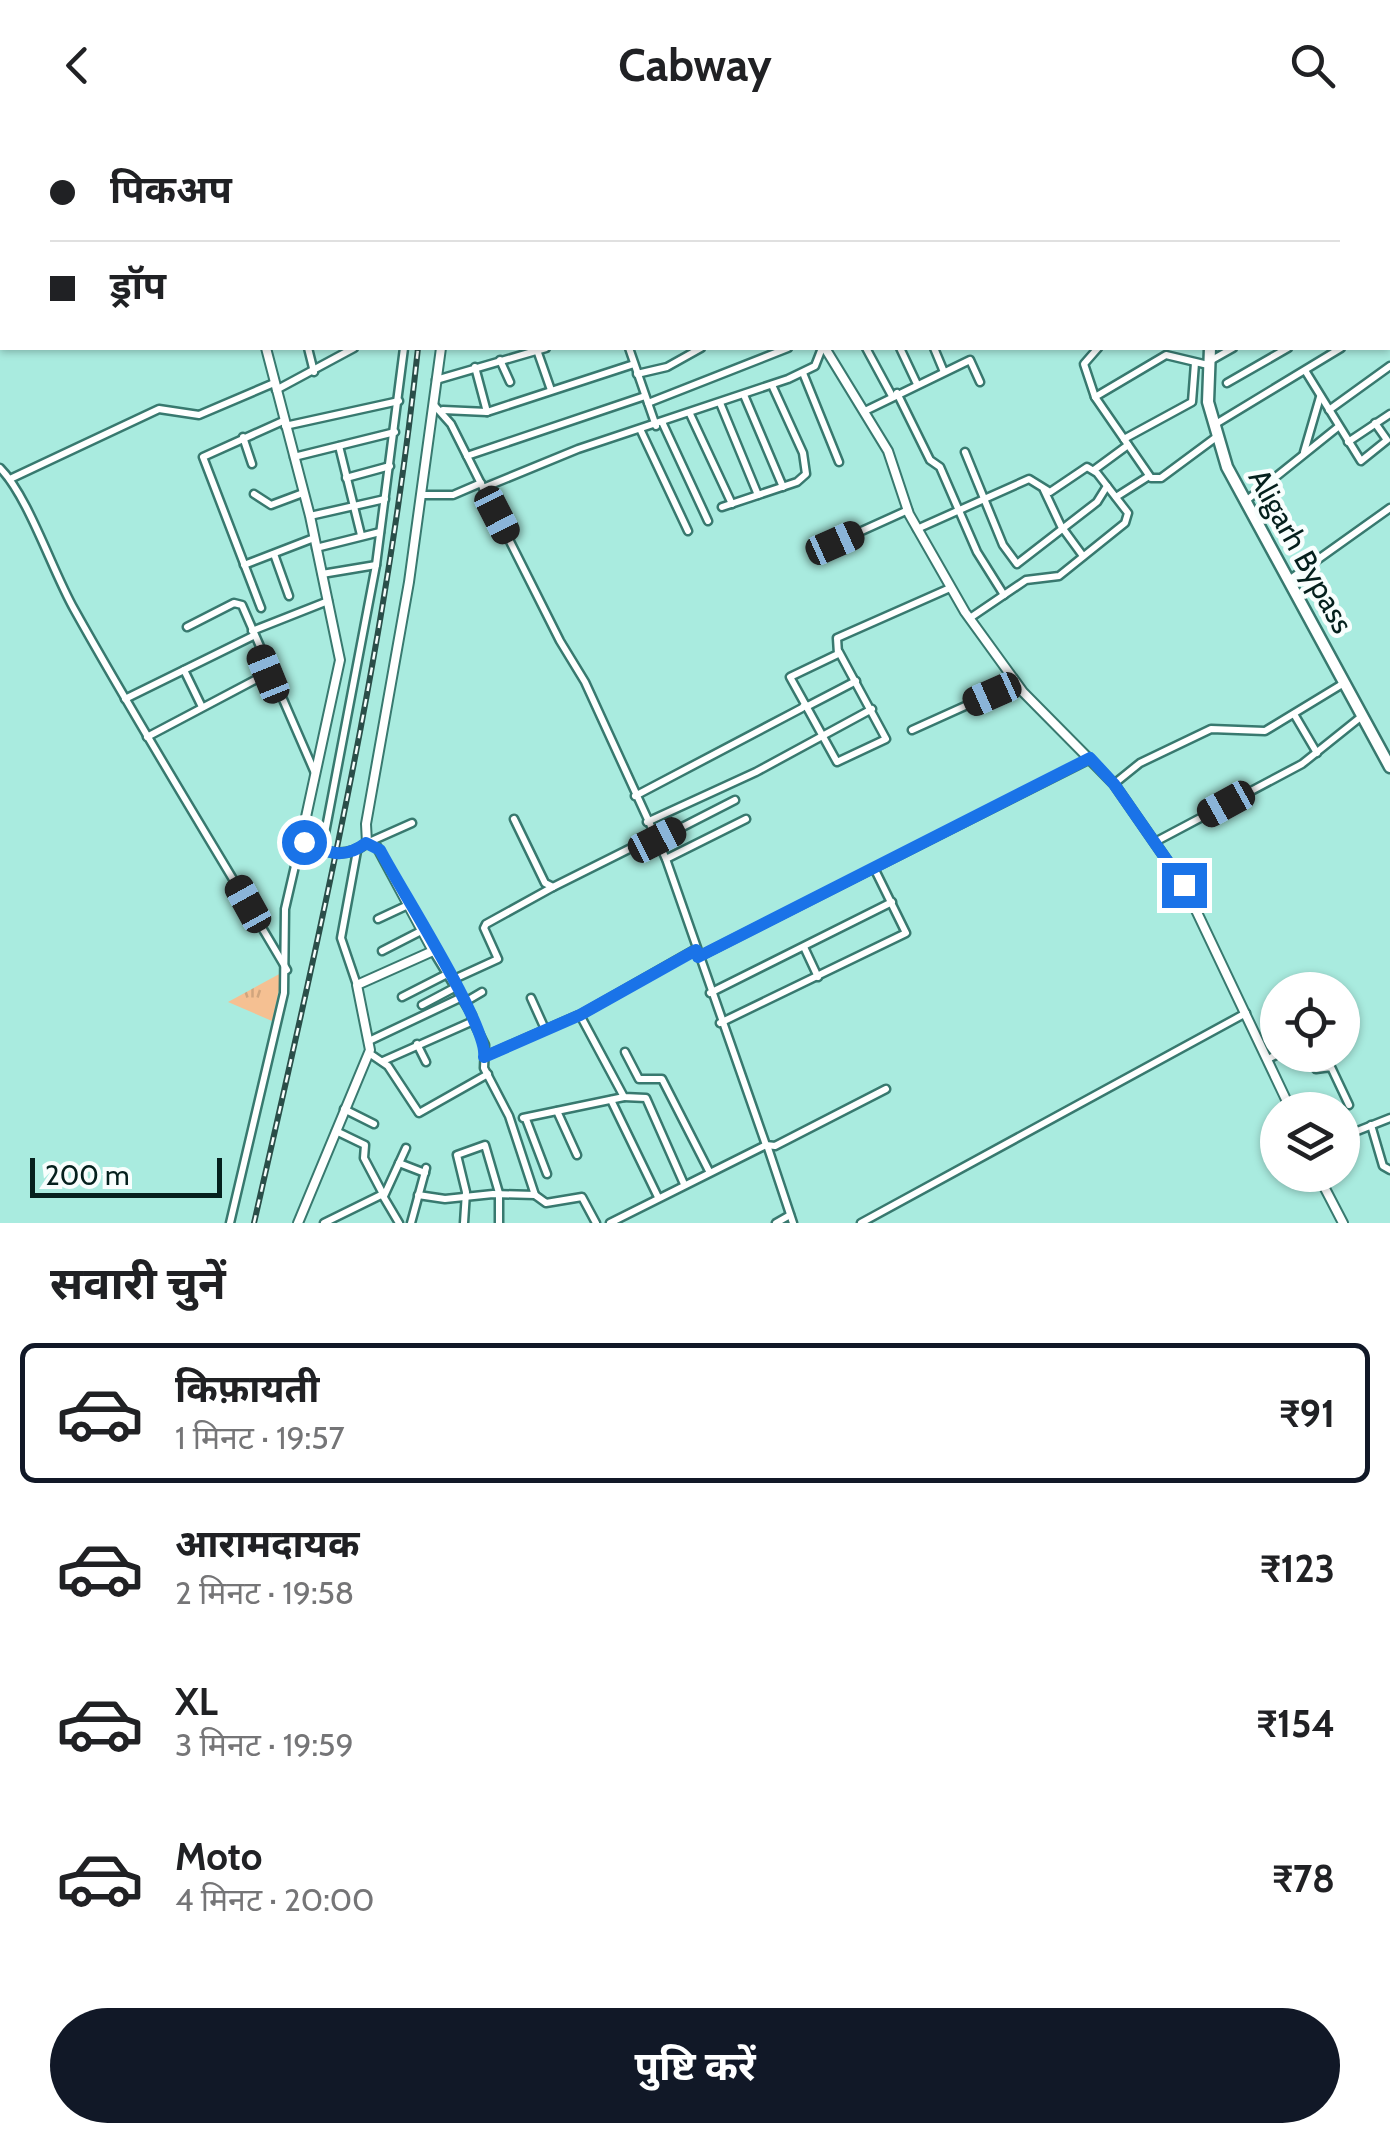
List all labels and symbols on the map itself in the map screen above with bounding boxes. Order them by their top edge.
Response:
street label: Aligarh Bypass [1241,462,1361,640]
car [470,481,524,549]
car [801,517,869,569]
car [243,641,293,707]
car [958,668,1026,720]
car [1192,776,1260,832]
car [623,813,691,867]
route start [282,820,327,865]
route end [1162,863,1207,908]
car [220,870,276,938]
scale bar [30,1153,222,1198]

